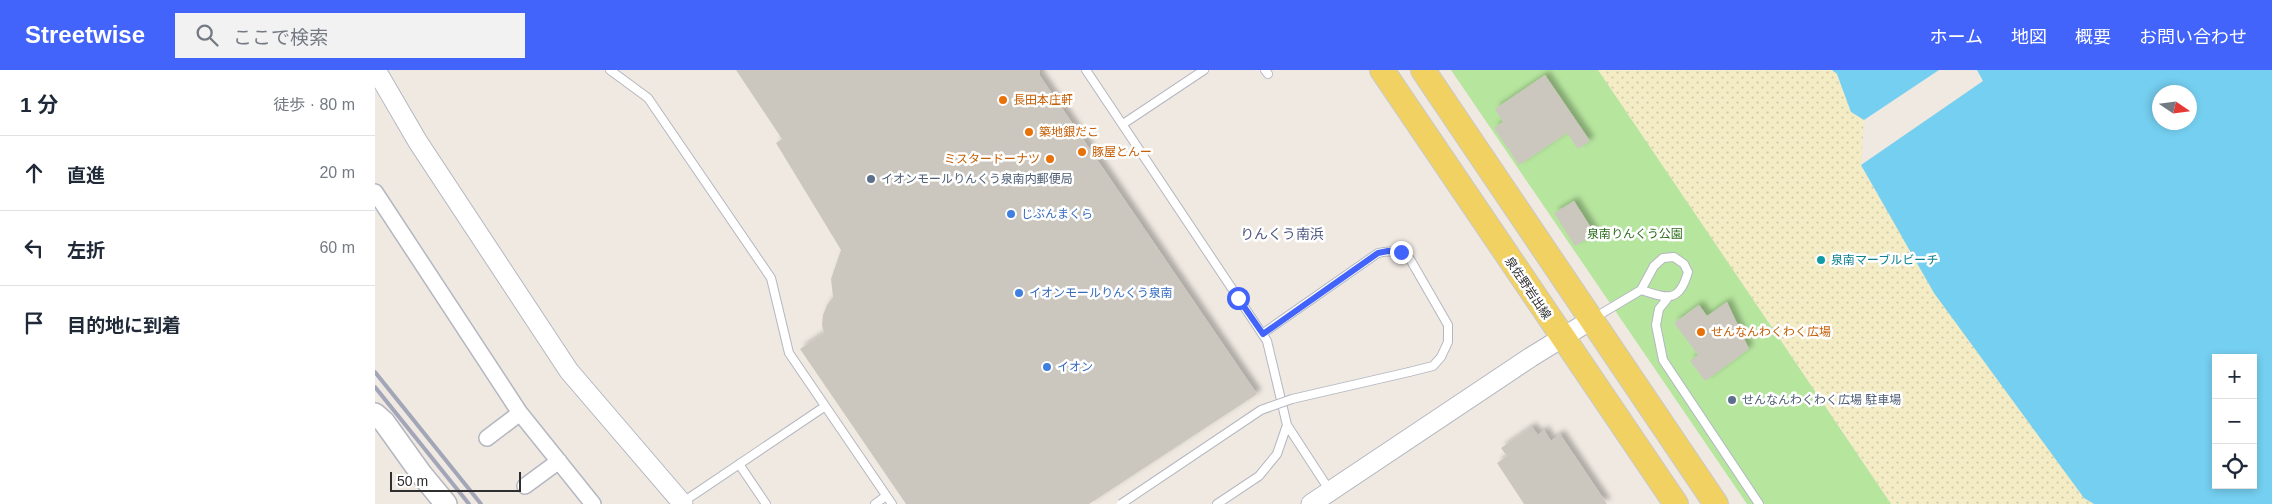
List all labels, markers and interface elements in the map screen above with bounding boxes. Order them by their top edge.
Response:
search box [175,13,525,58]
text: Streetwise [25,21,145,48]
icon: search [193,21,221,49]
text: ここで検索 [233,27,328,48]
text: ホーム [1930,27,1983,47]
text: 地図 [2011,27,2047,47]
text: 概要 [2075,27,2111,47]
text: お問い合わせ [2139,27,2247,47]
north arrow [2152,85,2197,130]
text: 1 分 [20,93,59,116]
place label: 長田本庄軒 [1013,93,1073,107]
marker: 長田本庄軒 [997,94,1009,106]
text: 徒歩 · 80 m [273,96,355,113]
place label: 築地銀だこ [1039,125,1099,139]
marker: 築地銀だこ [1023,126,1035,138]
place label: 豚屋とんー [1092,145,1152,159]
marker: 豚屋とんー [1076,146,1088,158]
place label: ミスタードーナツ [944,152,1040,166]
marker: ミスタードーナツ [1044,153,1056,165]
icon: ahead [20,159,48,187]
text: 20 m [319,164,355,181]
text: 直進 [67,165,105,186]
place label: イオンモールりんくう泉南内郵便局 [881,172,1073,186]
marker: イオンモールりんくう泉南内郵便局 [865,173,877,185]
place label: じぶんまくら [1021,207,1093,221]
marker: じぶんまくら [1005,208,1017,220]
district label: りんくう南浜 [1240,226,1324,242]
park label: 泉南りんくう公園 [1587,227,1683,241]
icon: left [20,234,48,262]
text: 60 m [319,239,355,256]
text: 左折 [67,240,105,261]
route end [1390,241,1413,264]
place label: 泉南マーブルビーチ [1831,253,1938,267]
street label: 泉佐野岩出線 [1502,254,1554,322]
marker: 泉南マーブルビーチ [1815,254,1827,266]
place label: イオンモールりんくう泉南 [1029,286,1173,300]
marker: イオンモールりんくう泉南 [1013,287,1025,299]
route start [1227,287,1250,310]
icon: arrive [20,309,48,337]
text: 目的地に到着 [67,315,181,336]
place label: せんなんわくわく広場 [1711,325,1831,339]
marker: せんなんわくわく広場 [1695,326,1707,338]
map controls [2212,354,2257,489]
button: + [2212,354,2257,399]
place label: イオン [1057,360,1093,374]
marker: イオン [1041,361,1053,373]
place label: せんなんわくわく広場 駐車場 [1742,393,1901,407]
marker: せんなんわくわく広場 駐車場 [1726,394,1738,406]
button: − [2212,399,2257,444]
button: locate [2212,444,2257,489]
scale bar [390,469,521,492]
text: 50 m [397,473,428,489]

